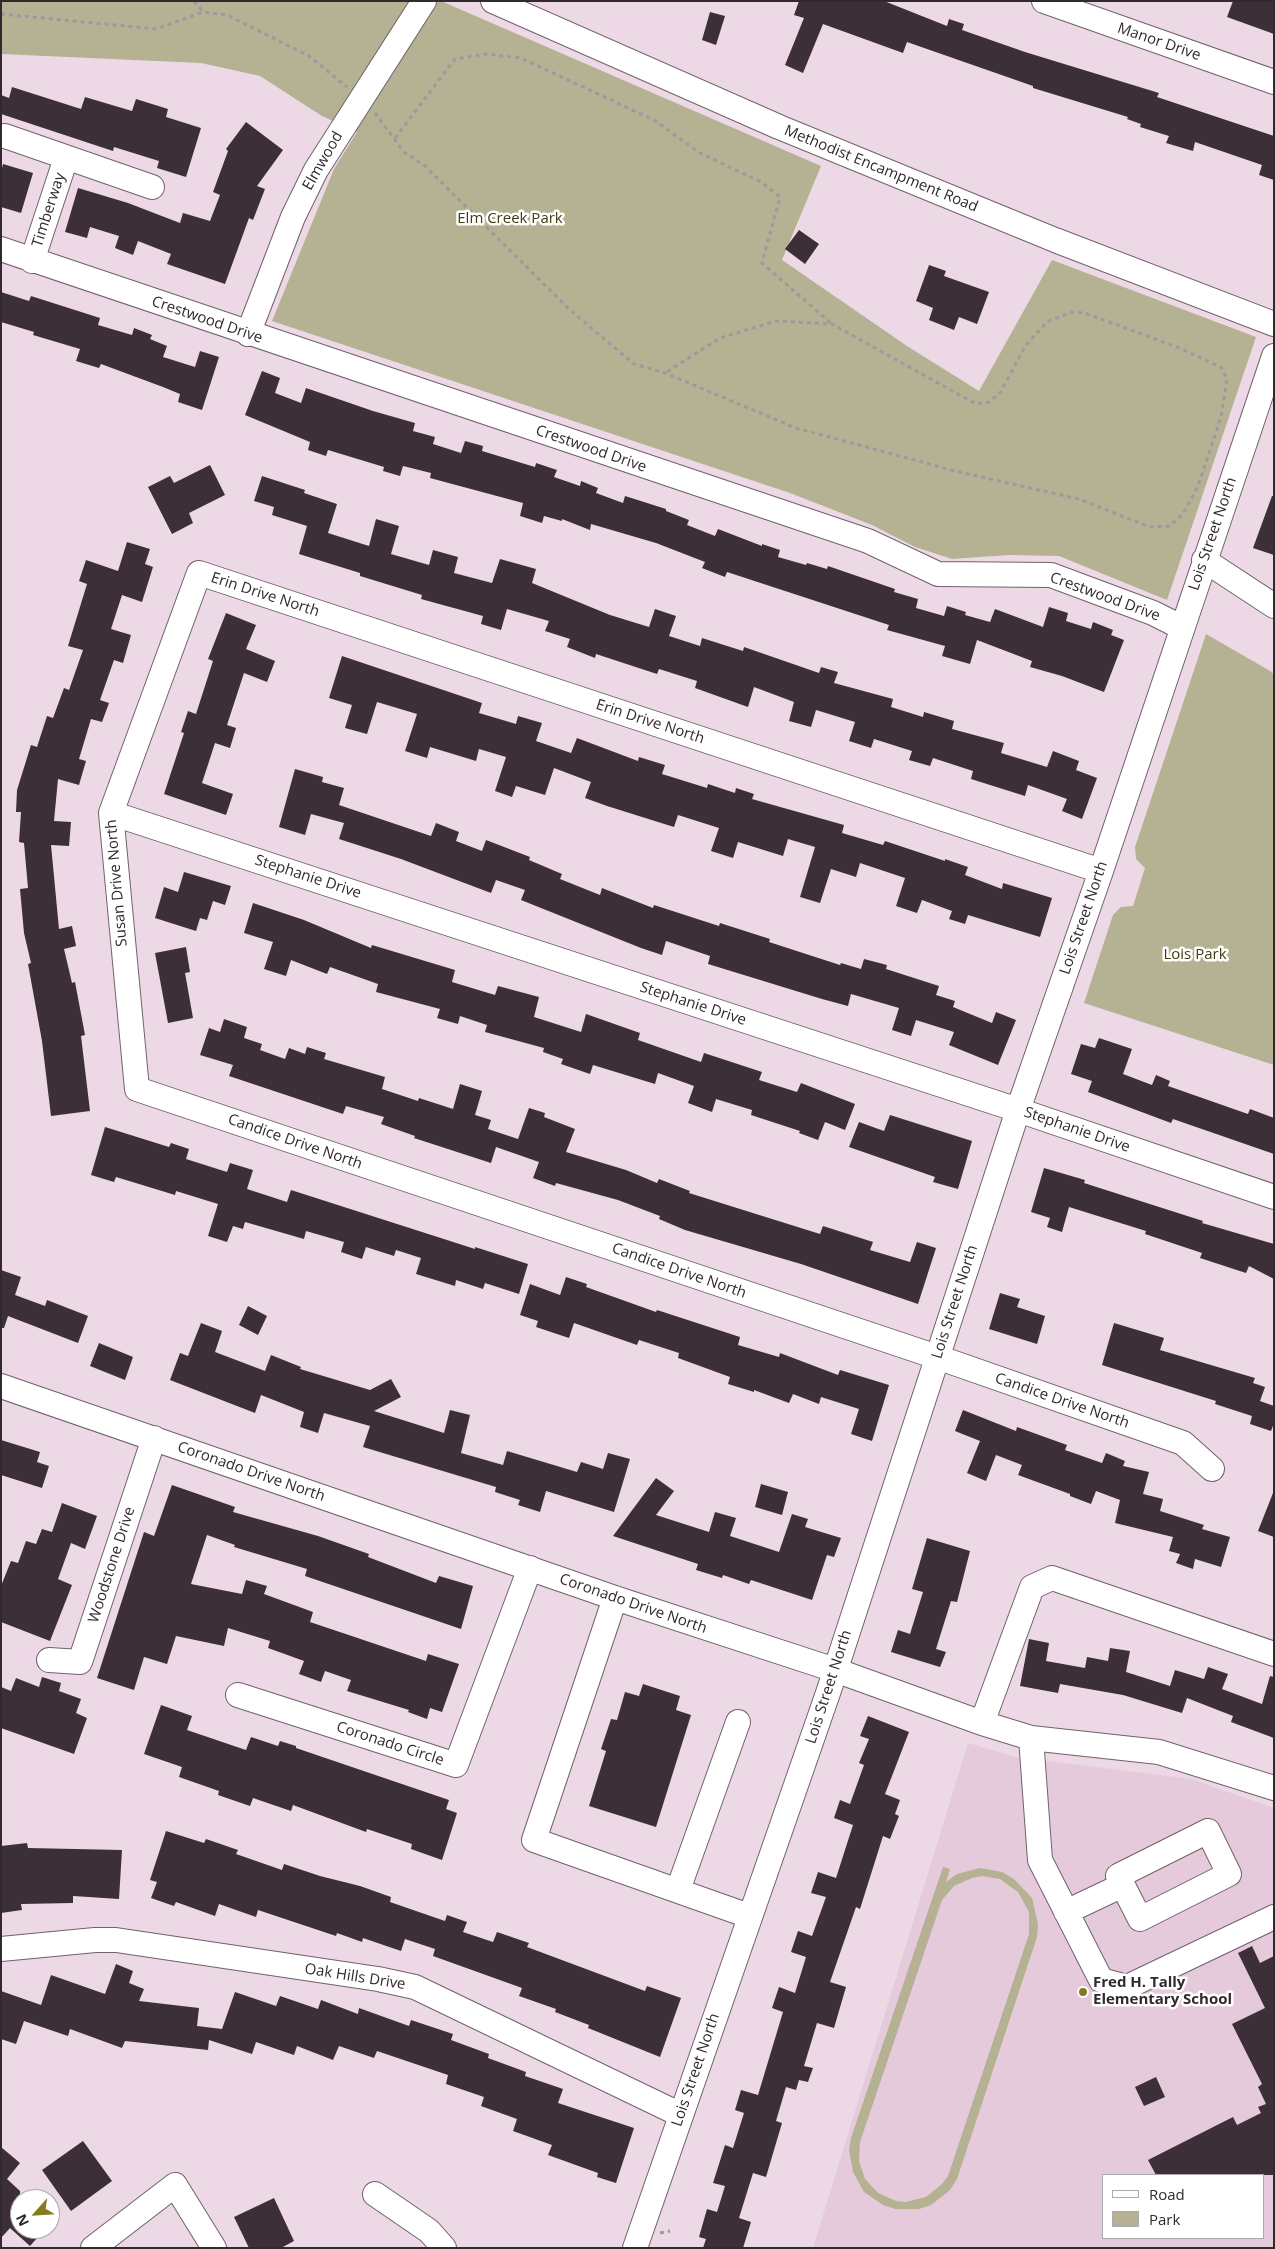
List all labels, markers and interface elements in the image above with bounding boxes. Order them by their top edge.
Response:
street label: Manor Drive [1115,19,1203,65]
street label: Methodist Encampment Road [781,122,981,216]
street label: Elmwood [299,128,347,194]
street label: Timberway [29,171,69,249]
park label: Elm Creek Park [457,210,563,228]
street label: Crestwood Drive [149,293,265,347]
street label: Crestwood Drive [533,422,649,476]
street label: Lois Street North [1185,475,1241,593]
street label: Erin Drive North [209,569,321,621]
street label: Crestwood Drive [1047,569,1163,625]
street label: Erin Drive North [594,696,706,748]
street label: Susan Drive North [102,819,132,947]
street label: Stephanie Drive [253,851,363,903]
street label: Lois Street North [1056,859,1112,977]
park label: Lois Park [1163,946,1227,964]
street label: Stephanie Drive [638,978,748,1030]
street label: Stephanie Drive [1022,1103,1132,1157]
street label: Candice Drive North [225,1111,365,1173]
street label: Candice Drive North [609,1240,749,1302]
street label: Lois Street North [928,1243,982,1361]
street label: Candice Drive North [992,1370,1132,1432]
street label: Coronado Drive North [175,1438,327,1506]
street label: Woodstone Drive [85,1505,139,1625]
street label: Coronado Drive North [557,1570,709,1638]
street label: Lois Street North [802,1628,856,1746]
street label: Coronado Circle [334,1718,446,1770]
street label: Oak Hills Drive [303,1960,407,1994]
place label: Fred H. Tally Elementary School [1093,1974,1232,2009]
marker: Fred H. Tally Elementary School [1077,1986,1089,1998]
street label: Lois Street North [668,2011,724,2129]
legend [1102,2174,1265,2239]
text: Road [1149,2184,1185,2204]
north arrow [10,2189,60,2239]
text: Park [1149,2209,1180,2229]
text: N [11,2211,33,2230]

